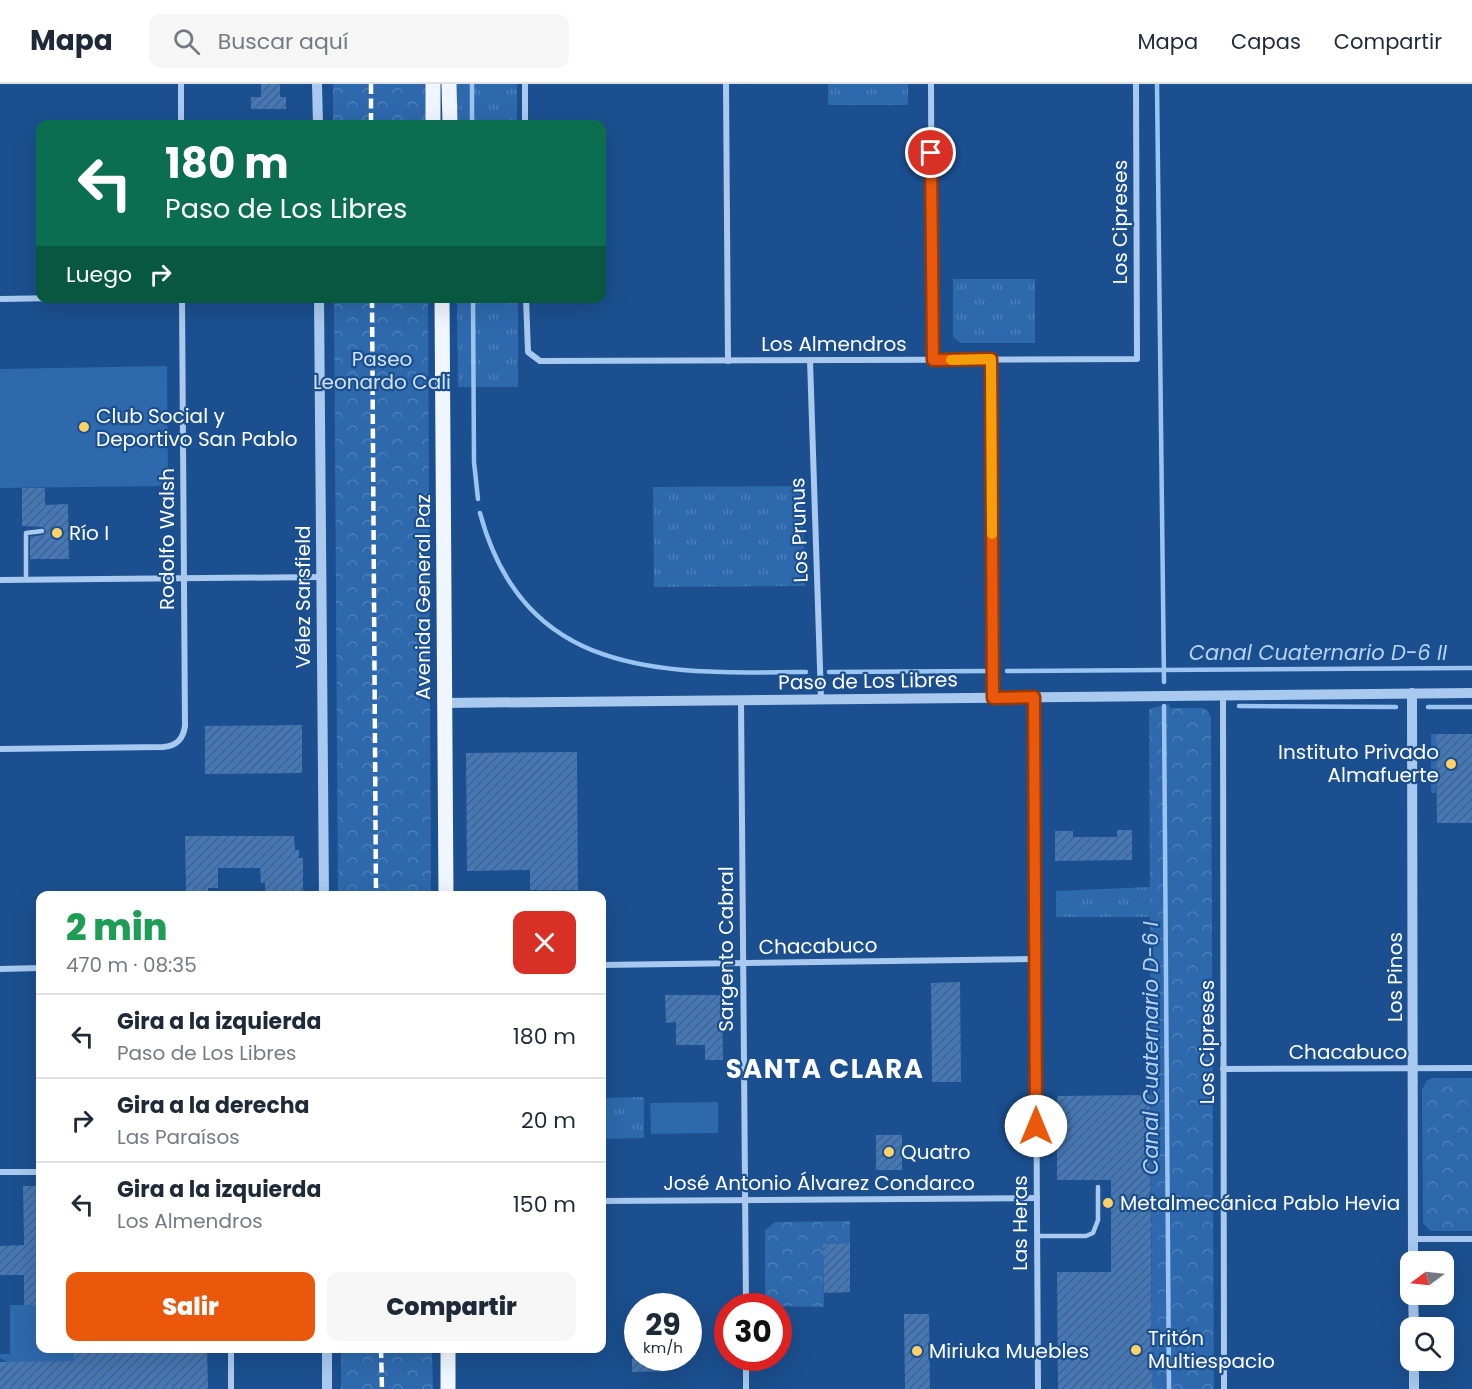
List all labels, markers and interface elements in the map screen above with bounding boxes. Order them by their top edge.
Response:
search box [149,14,569,68]
text: Mapa [30,21,113,60]
icon: search [170,25,203,58]
text: Buscar aquí [218,26,348,57]
text: Mapa [1137,27,1198,56]
text: Capas [1231,27,1301,56]
text: Compartir [1334,27,1442,56]
pin [905,127,956,178]
text: 180 m [165,134,289,193]
icon: arrive [914,136,947,169]
icon: left [66,144,144,222]
street label: Los Cipreses [1106,160,1134,284]
text: Paso de Los Libres [165,190,407,227]
icon: right [144,258,177,291]
text: Luego [66,259,132,290]
street label: Los Almendros [761,330,907,358]
park label: Paseo Leonardo Cali [313,345,451,396]
place label: Club Social y Deportivo San Pablo [96,402,298,453]
marker: Club Social y Deportivo San Pablo [77,420,91,434]
street label: Rodolfo Walsh [153,468,181,610]
street label: Los Prunus [783,477,815,583]
street label: Avenida General Paz [409,494,437,700]
place label: Río I [69,519,109,547]
street label: Vélez Sarsfield [289,525,317,669]
marker: Río I [50,526,64,540]
water label: Canal Cuaternario D-6 II [1189,638,1448,667]
street label: Paso de Los Libres [778,665,958,697]
place label: Instituto Privado Almafuerte [1278,738,1439,789]
marker: Instituto Privado Almafuerte [1444,757,1458,771]
street label: Sargento Cabral [712,866,740,1032]
text: 2 min [66,902,168,953]
button: close [513,911,576,974]
water label: Canal Cuaternario D-6 I [1136,921,1165,1175]
street label: Chacabuco [758,931,878,961]
street label: Los Pinos [1381,932,1409,1022]
text: 470 m · 08:35 [66,951,197,979]
street label: Los Cipreses [1193,980,1221,1104]
text: Gira a la izquierda [117,1006,321,1037]
icon: left [66,1020,99,1053]
text: 180 m [513,1021,576,1052]
street label: Chacabuco [1289,1038,1407,1066]
text: Paso de Los Libres [117,1039,297,1067]
district label: SANTA CLARA [726,1051,924,1087]
text: Gira a la derecha [117,1090,310,1121]
position arrow [1004,1094,1068,1158]
icon: right [66,1104,99,1137]
text: 20 m [521,1105,576,1136]
text: Las Paraísos [117,1123,240,1151]
place label: Quatro [901,1138,971,1166]
marker: Quatro [882,1145,896,1159]
street label: José Antonio Álvarez Condarco [663,1169,975,1197]
text: Gira a la izquierda [117,1174,321,1205]
street label: Las Heras [1006,1175,1034,1271]
icon: left [66,1188,99,1221]
text: 150 m [513,1189,576,1220]
place label: Metalmecánica Pablo Hevia [1120,1189,1400,1217]
marker: Metalmecánica Pablo Hevia [1101,1196,1115,1210]
text: Los Almendros [117,1207,263,1235]
north arrow [1400,1251,1454,1305]
map controls [1400,1251,1454,1371]
button: Salir [66,1272,315,1341]
button: Compartir [327,1272,576,1341]
speed limit sign: 30 [714,1293,792,1371]
text: 29 [645,1303,681,1346]
button: search [1400,1317,1454,1371]
place label: Tritón Multiespacio [1148,1324,1275,1375]
text: km/h [643,1337,683,1358]
place label: Miriuka Muebles [929,1337,1089,1365]
marker: Tritón Multiespacio [1129,1343,1143,1357]
marker: Miriuka Muebles [910,1344,924,1358]

